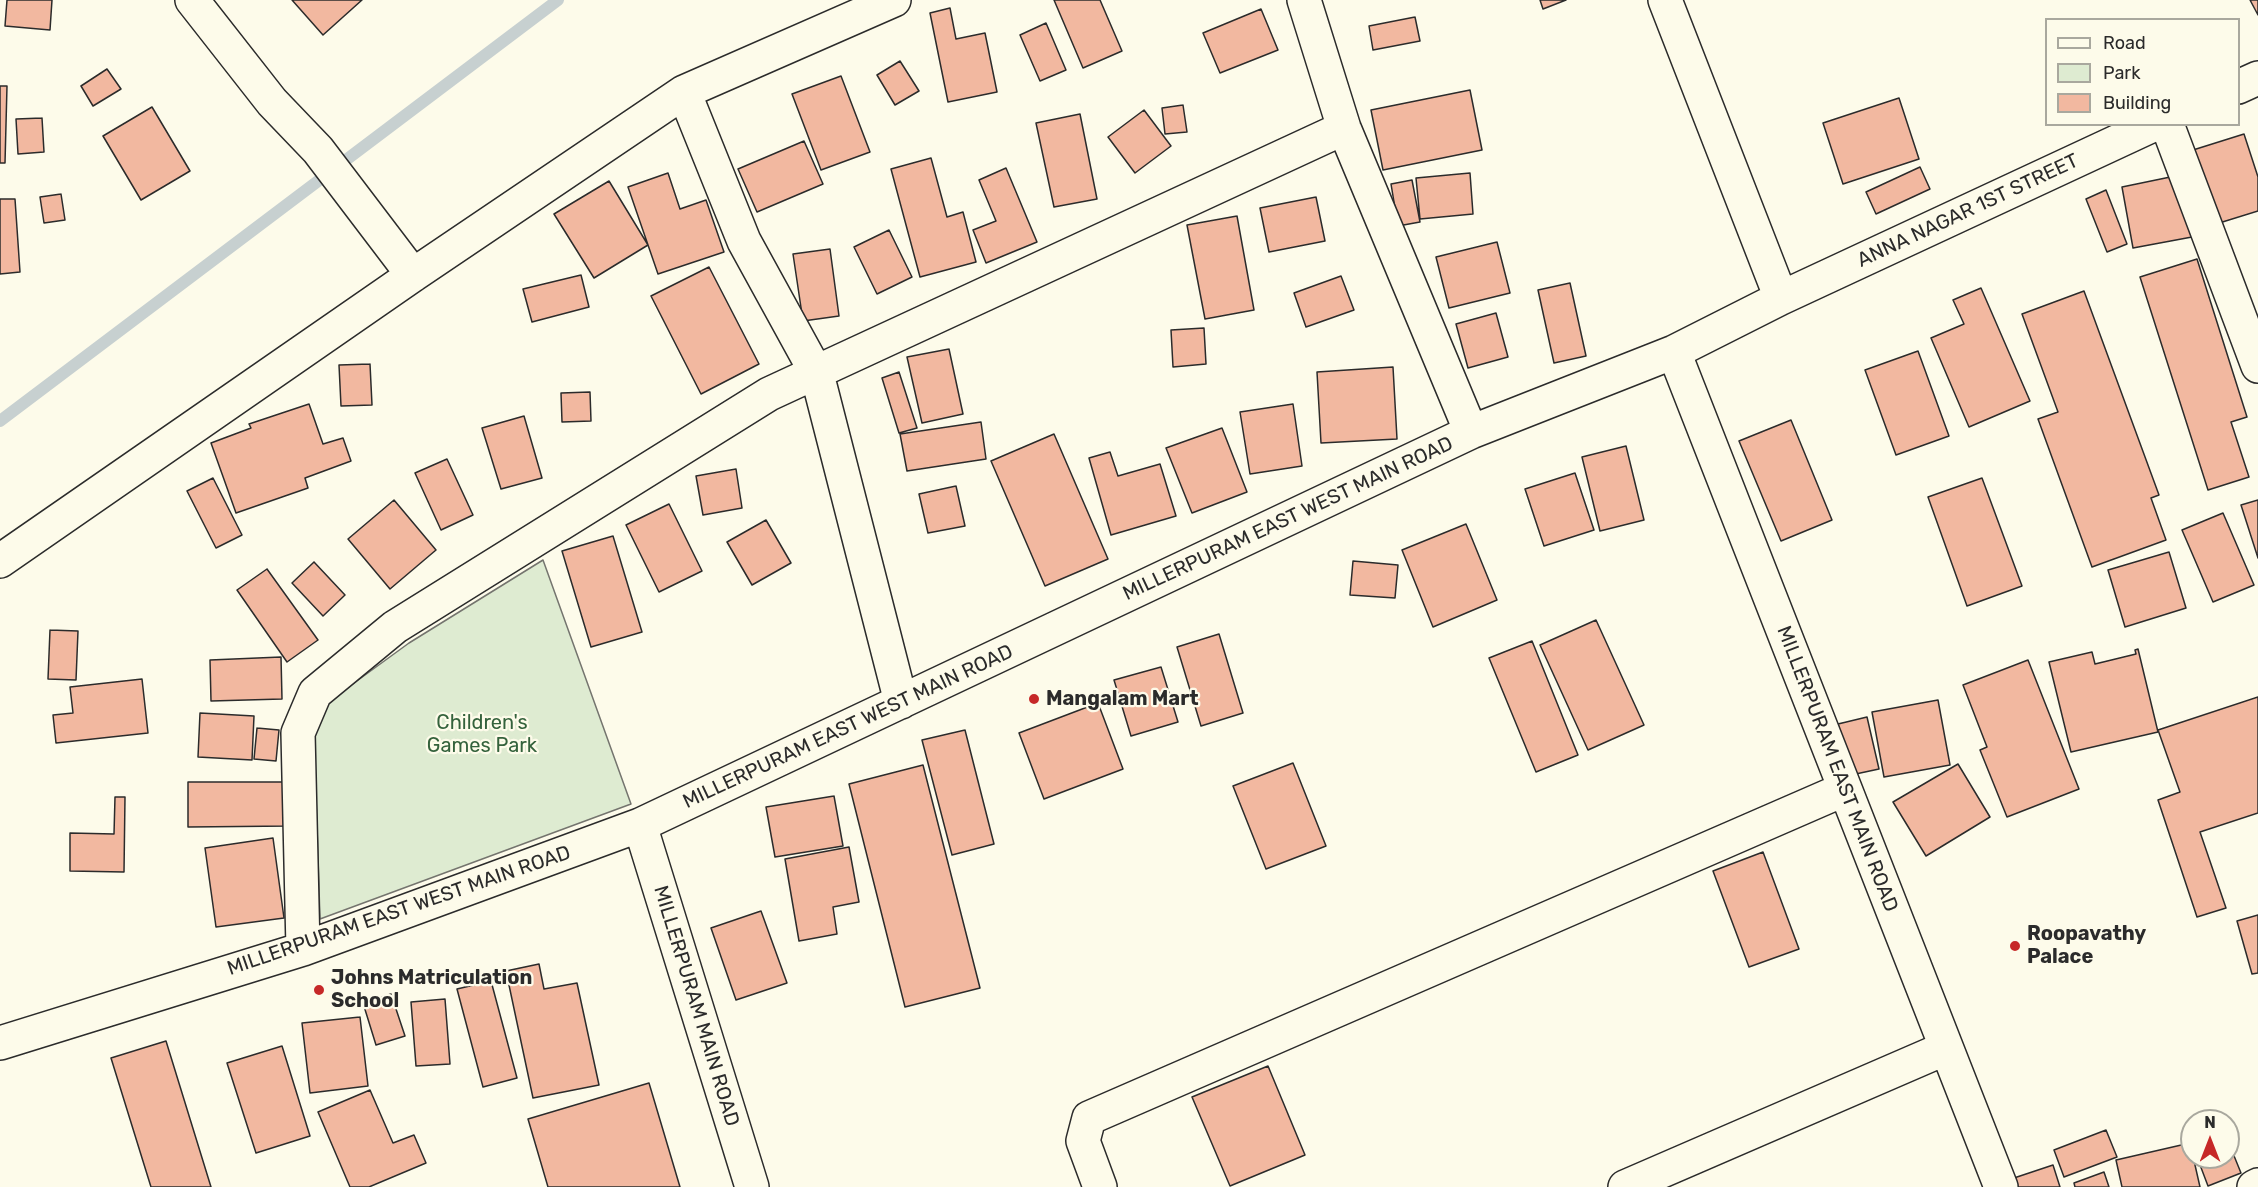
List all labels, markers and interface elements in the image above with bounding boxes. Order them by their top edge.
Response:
legend [2045,18,2240,126]
text: Road [2103,32,2146,54]
text: Park [2103,62,2140,84]
text: Building [2103,92,2171,114]
street label: ANNA NAGAR 1ST STREET [1854,149,2082,273]
street label: MILLERPURAM EAST WEST MAIN ROAD [1119,432,1457,606]
street label: MILLERPURAM EAST MAIN ROAD [1771,623,1903,915]
street label: MILLERPURAM EAST WEST MAIN ROAD [679,640,1017,814]
place label: Mangalam Mart [1046,687,1199,711]
marker: Mangalam Mart [1027,692,1041,706]
park label: Children's Games Park [427,711,537,758]
street label: MILLERPURAM EAST WEST MAIN ROAD [224,841,574,981]
street label: MILLERPURAM MAIN ROAD [648,883,744,1129]
place label: Roopavathy Palace [2027,922,2146,969]
marker: Roopavathy Palace [2008,939,2022,953]
place label: Johns Matriculation School [331,966,532,1013]
marker: Johns Matriculation School [312,983,326,997]
north arrow [2180,1109,2240,1169]
text: N [2204,1113,2216,1132]

